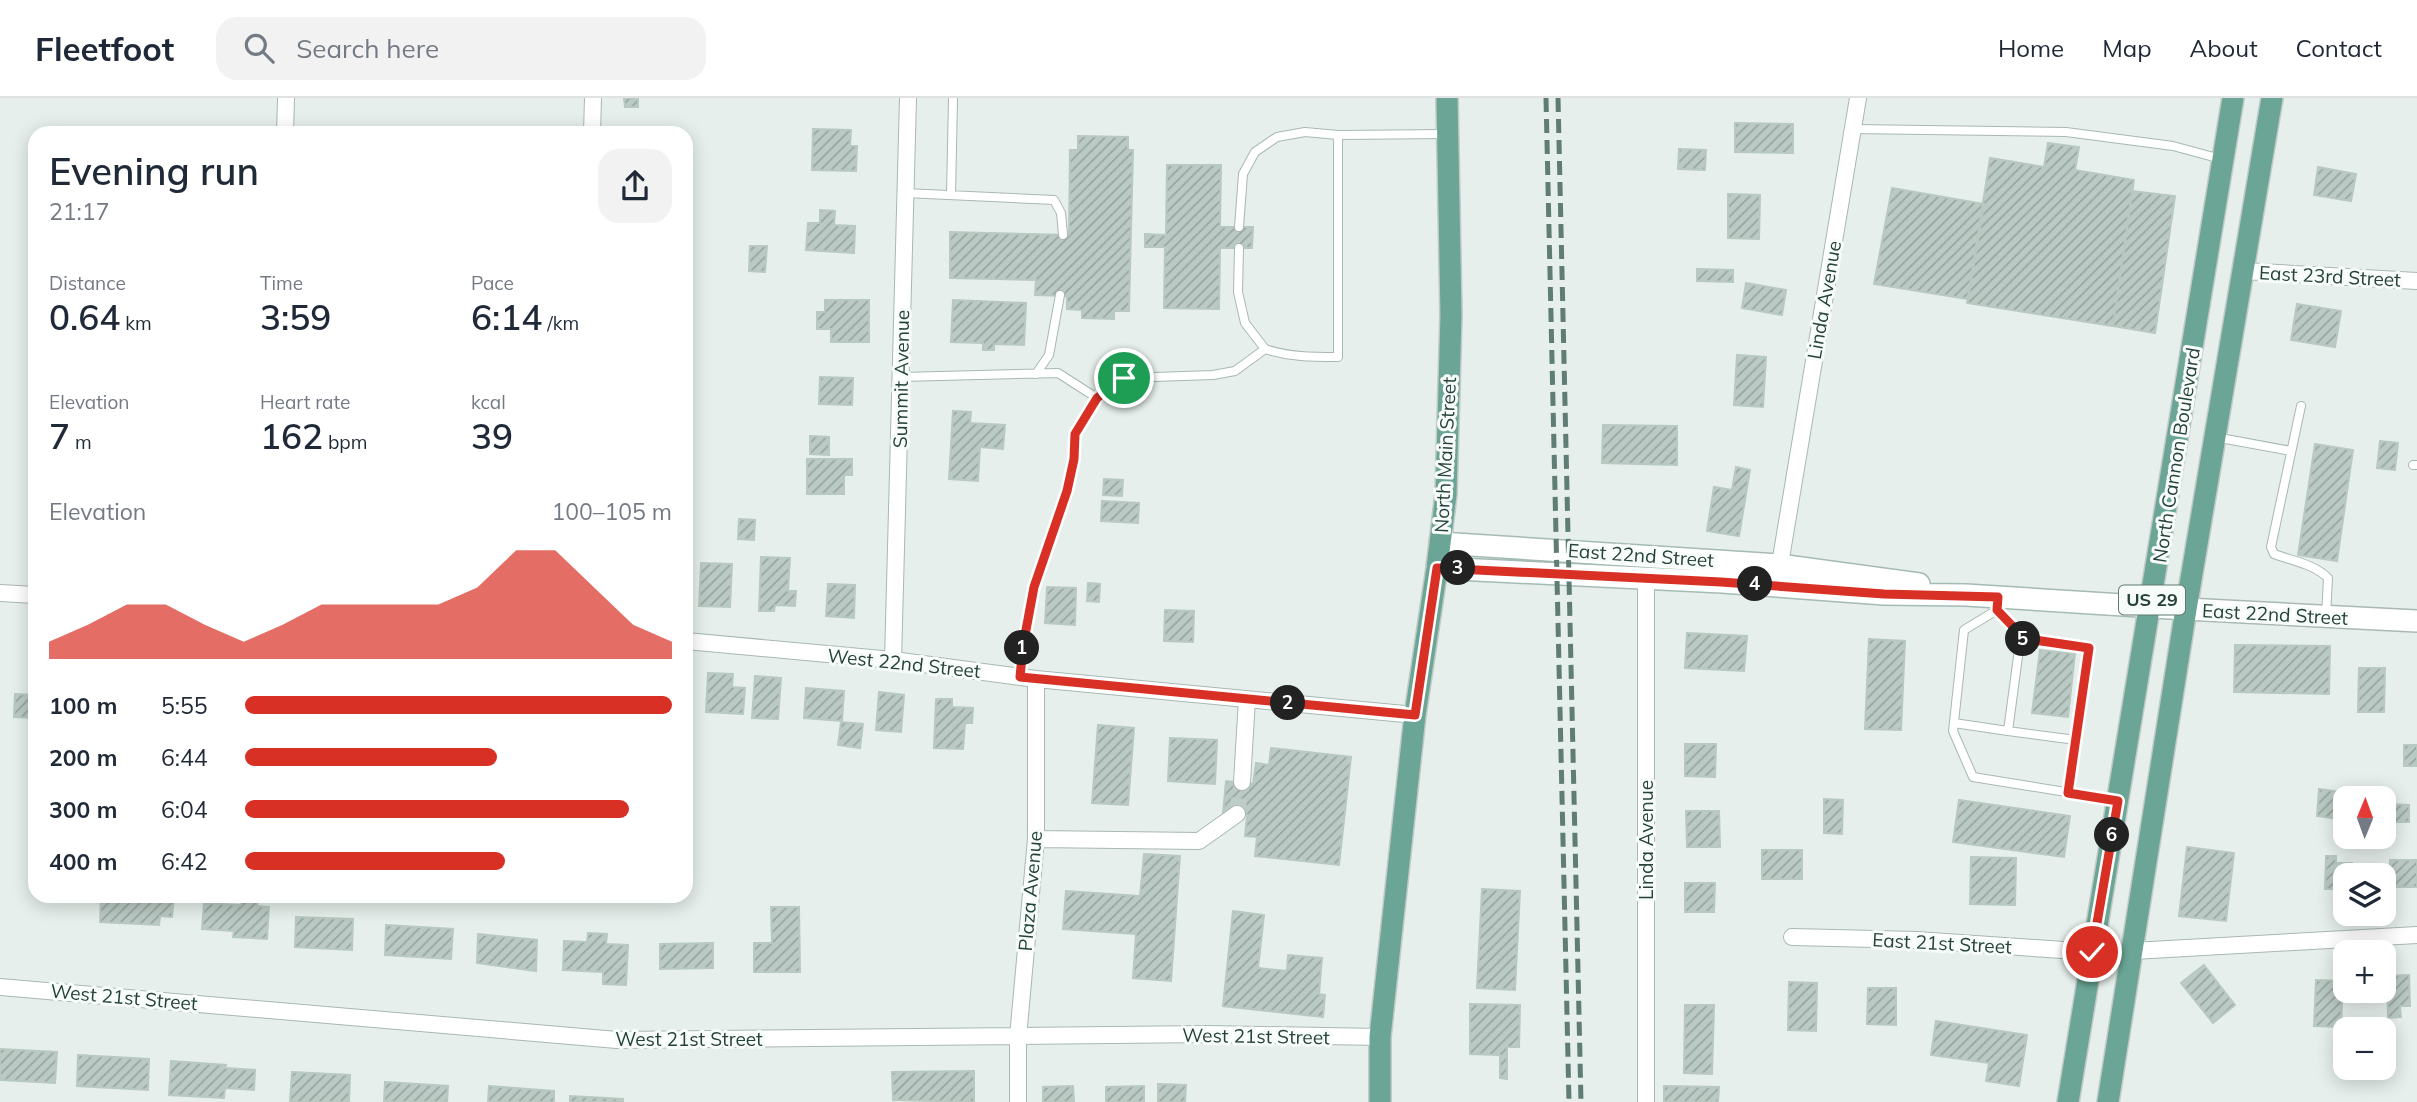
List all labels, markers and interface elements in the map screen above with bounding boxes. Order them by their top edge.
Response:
search box [216,17,706,80]
text: Fleetfoot [35,28,174,69]
icon: search [240,29,278,67]
text: Search here [296,32,439,65]
text: Home [1998,33,2064,63]
text: Map [2102,33,2152,63]
text: About [2190,33,2258,63]
text: Contact [2296,33,2382,63]
text: Evening run [49,147,259,195]
button: share [598,149,672,223]
text: 21:17 [49,197,109,226]
street label: Linda Avenue [1802,239,1846,361]
street label: East 23rd Street [2259,260,2402,292]
text: Distance [49,271,126,295]
text: Time [260,271,303,295]
text: Pace [471,271,514,295]
text: 0.64 [49,295,120,339]
text: 3:59 [260,295,331,339]
text: 6:14 [471,295,542,339]
street label: Summit Avenue [888,310,914,448]
text: km [120,311,152,335]
text: /km [542,311,579,335]
street label: North Cannon Boulevard [2147,346,2205,564]
pin [1094,348,1154,408]
icon: arrive [1105,359,1143,397]
street label: North Main Street [1429,376,1461,534]
text: Elevation [49,390,129,414]
text: Heart rate [260,390,350,414]
text: kcal [471,390,506,414]
text: 7 [49,414,70,458]
text: 162 [260,414,323,458]
text: 39 [471,414,513,458]
text: m [70,430,92,454]
text: bpm [323,430,367,454]
text: Elevation [49,497,146,526]
text: 100–105 m [551,497,672,526]
street label: East 22nd Street [1567,538,1715,572]
pin: 3 [1440,550,1476,586]
text: 3 [1452,555,1463,579]
pin: 4 [1738,566,1772,602]
text: 4 [1749,571,1760,595]
road number: US 29 [2119,586,2185,614]
street label: East 22nd Street [2201,598,2349,630]
pin: 5 [2006,622,2040,656]
text: 5 [2017,626,2028,650]
pin: 1 [1004,630,1040,666]
text: 1 [1016,635,1027,659]
street label: West 22nd Street [826,643,982,683]
pin: 2 [1270,686,1306,720]
text: 2 [1282,690,1293,714]
text: 100 m [49,691,117,720]
text: 5:55 [161,691,208,720]
text: 200 m [49,743,117,772]
text: 6:44 [161,743,208,772]
street label: Linda Avenue [1634,780,1658,900]
north arrow [2333,786,2396,849]
map controls [2333,786,2396,1080]
text: 300 m [49,795,117,824]
text: 6:04 [161,795,208,824]
pin: 6 [2094,818,2130,852]
text: 6 [2106,822,2117,846]
street label: Plaza Avenue [1013,830,1047,952]
text: 400 m [49,847,117,876]
text: 6:42 [161,847,208,876]
button: layers [2333,863,2396,926]
pin [2062,922,2122,982]
street label: East 21st Street [1872,927,2013,959]
icon: check [2073,933,2111,971]
button: + [2333,940,2396,1003]
street label: West 21st Street [49,979,199,1015]
button: − [2333,1017,2396,1080]
street label: West 21st Street [1182,1023,1330,1049]
street label: West 21st Street [615,1027,763,1051]

